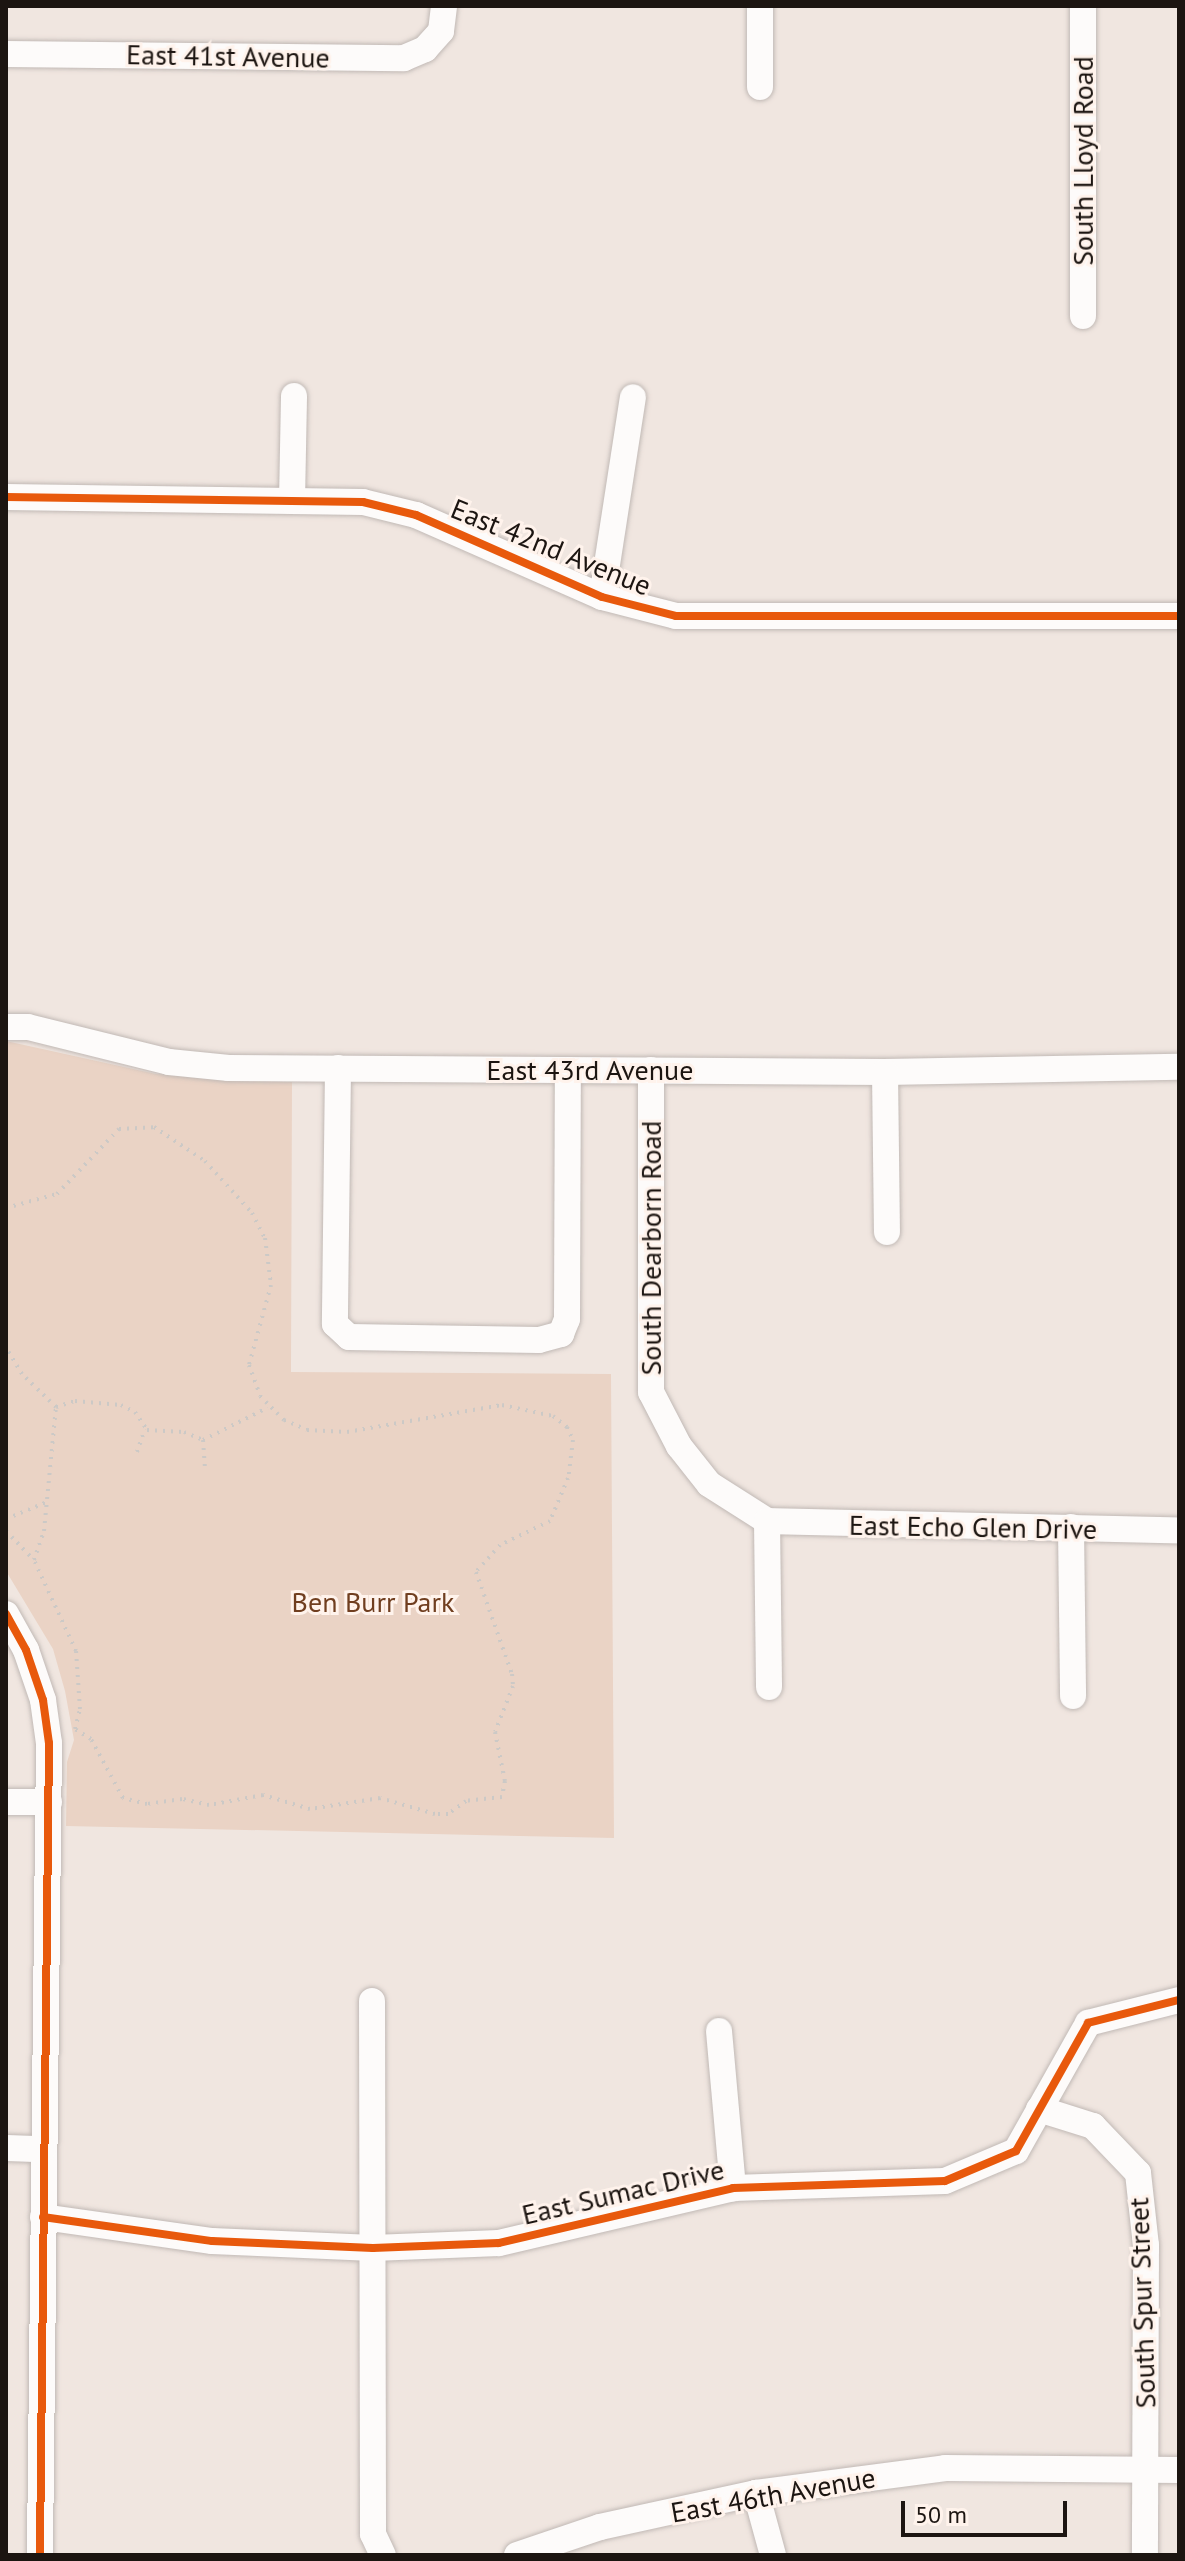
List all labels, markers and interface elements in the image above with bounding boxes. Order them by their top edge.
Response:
street label: East 41st Avenue [126,37,330,75]
street label: South Lloyd Road [1066,56,1100,266]
street label: East 42nd Avenue [446,491,656,603]
street label: East 43rd Avenue [486,1053,694,1087]
street label: South Dearborn Road [634,1121,668,1375]
street label: East Echo Glen Drive [849,1508,1097,1546]
park label: Ben Burr Park [292,1585,454,1619]
street label: East Sumac Drive [518,2152,728,2232]
street label: South Spur Street [1122,2197,1162,2409]
street label: East 46th Avenue [668,2460,878,2530]
scale bar [905,2485,1071,2535]
text: 50 m [915,2499,967,2530]

